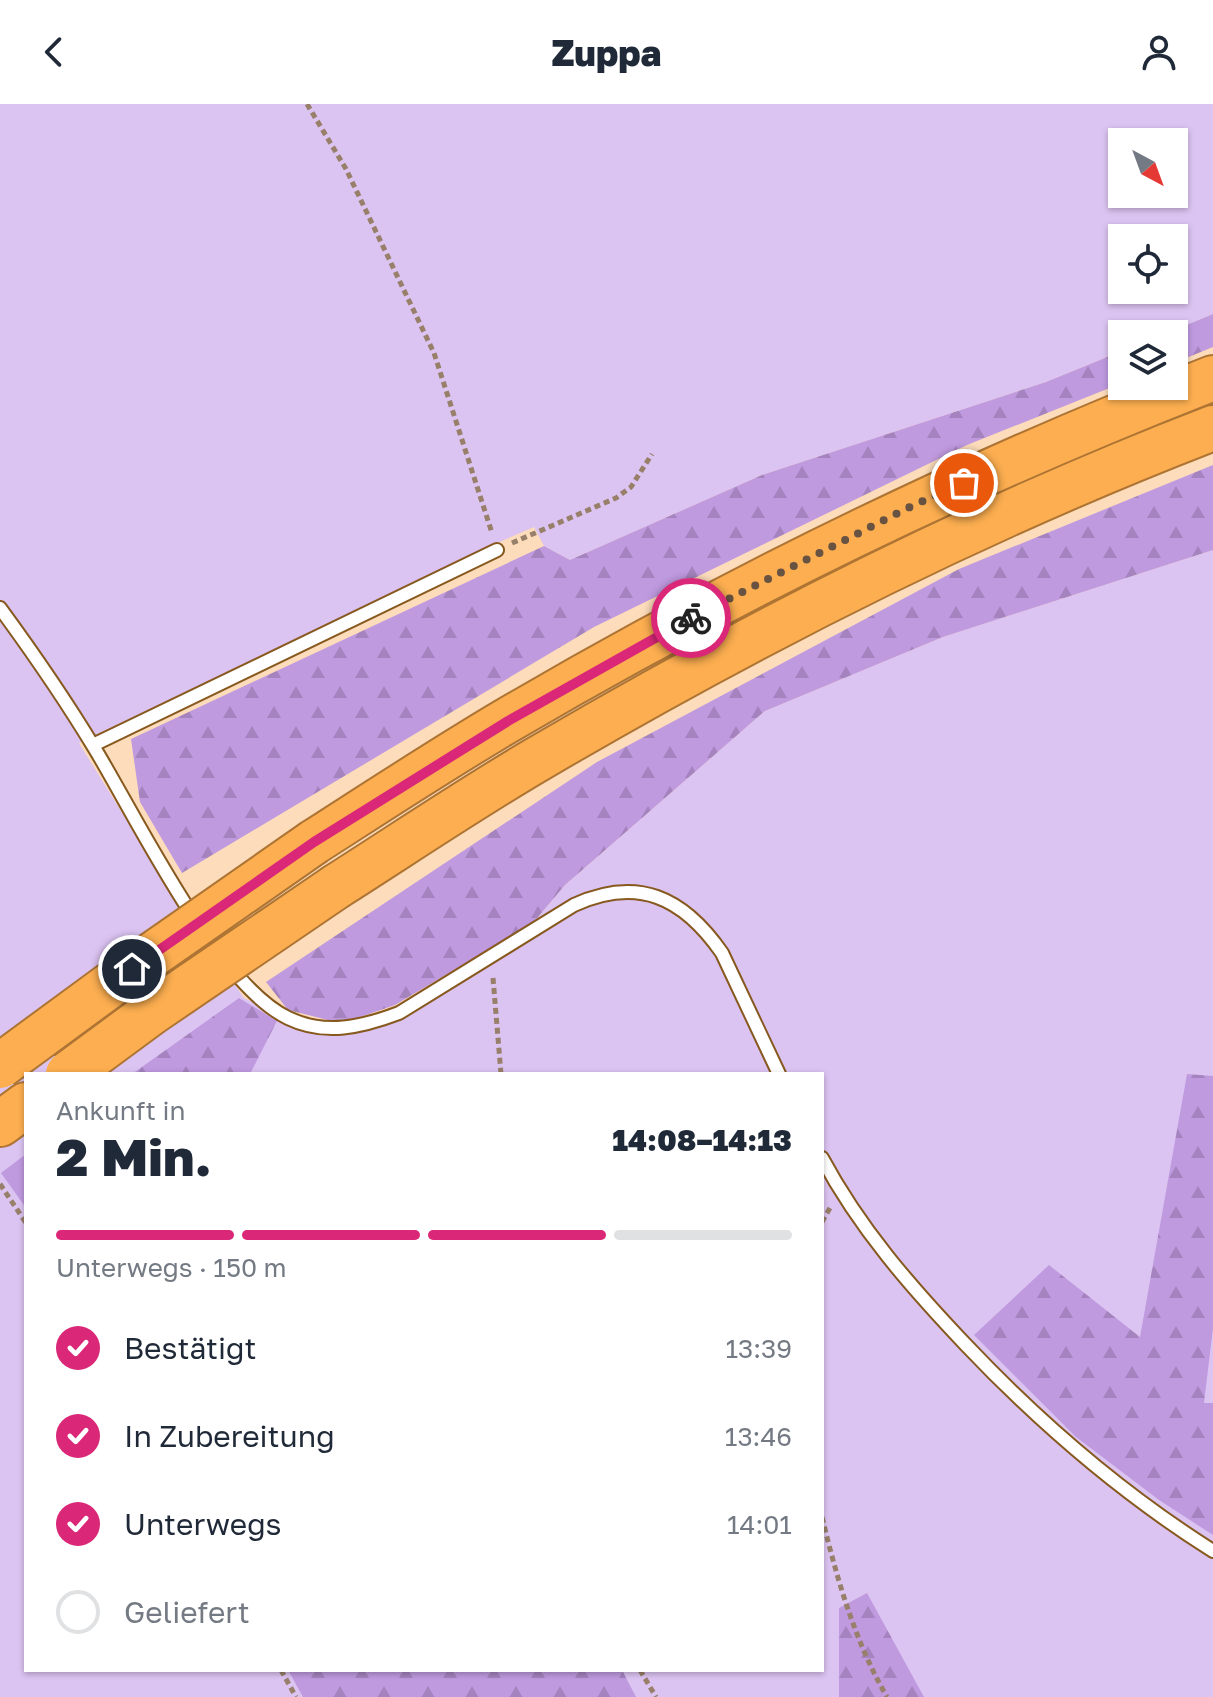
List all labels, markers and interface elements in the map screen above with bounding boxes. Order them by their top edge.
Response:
icon: back [32,30,76,74]
icon: person [1137,30,1181,74]
text: Zuppa [552,31,661,74]
north arrow [1108,128,1188,208]
map controls [1108,128,1188,400]
button: locate [1108,224,1188,304]
button: layers [1108,320,1188,400]
pin [930,449,998,517]
icon: bag [942,461,986,505]
courier [651,578,731,658]
icon: bike [669,596,713,640]
pin [98,935,166,1003]
icon: home [110,947,154,991]
text: Ankunft in [56,1095,185,1126]
text: 14:08–14:13 [612,1122,792,1158]
text: 2 Min. [56,1125,212,1187]
text: Unterwegs · 150 m [56,1252,287,1283]
icon: check [56,1326,100,1370]
text: Bestätigt [124,1330,257,1366]
text: 13:39 [725,1333,792,1364]
icon: check [56,1414,100,1458]
text: In Zubereitung [124,1418,335,1454]
text: 13:46 [725,1421,792,1452]
icon: check [56,1502,100,1546]
text: Unterwegs [124,1506,282,1542]
text: 14:01 [727,1509,792,1540]
text: Geliefert [124,1594,250,1630]

